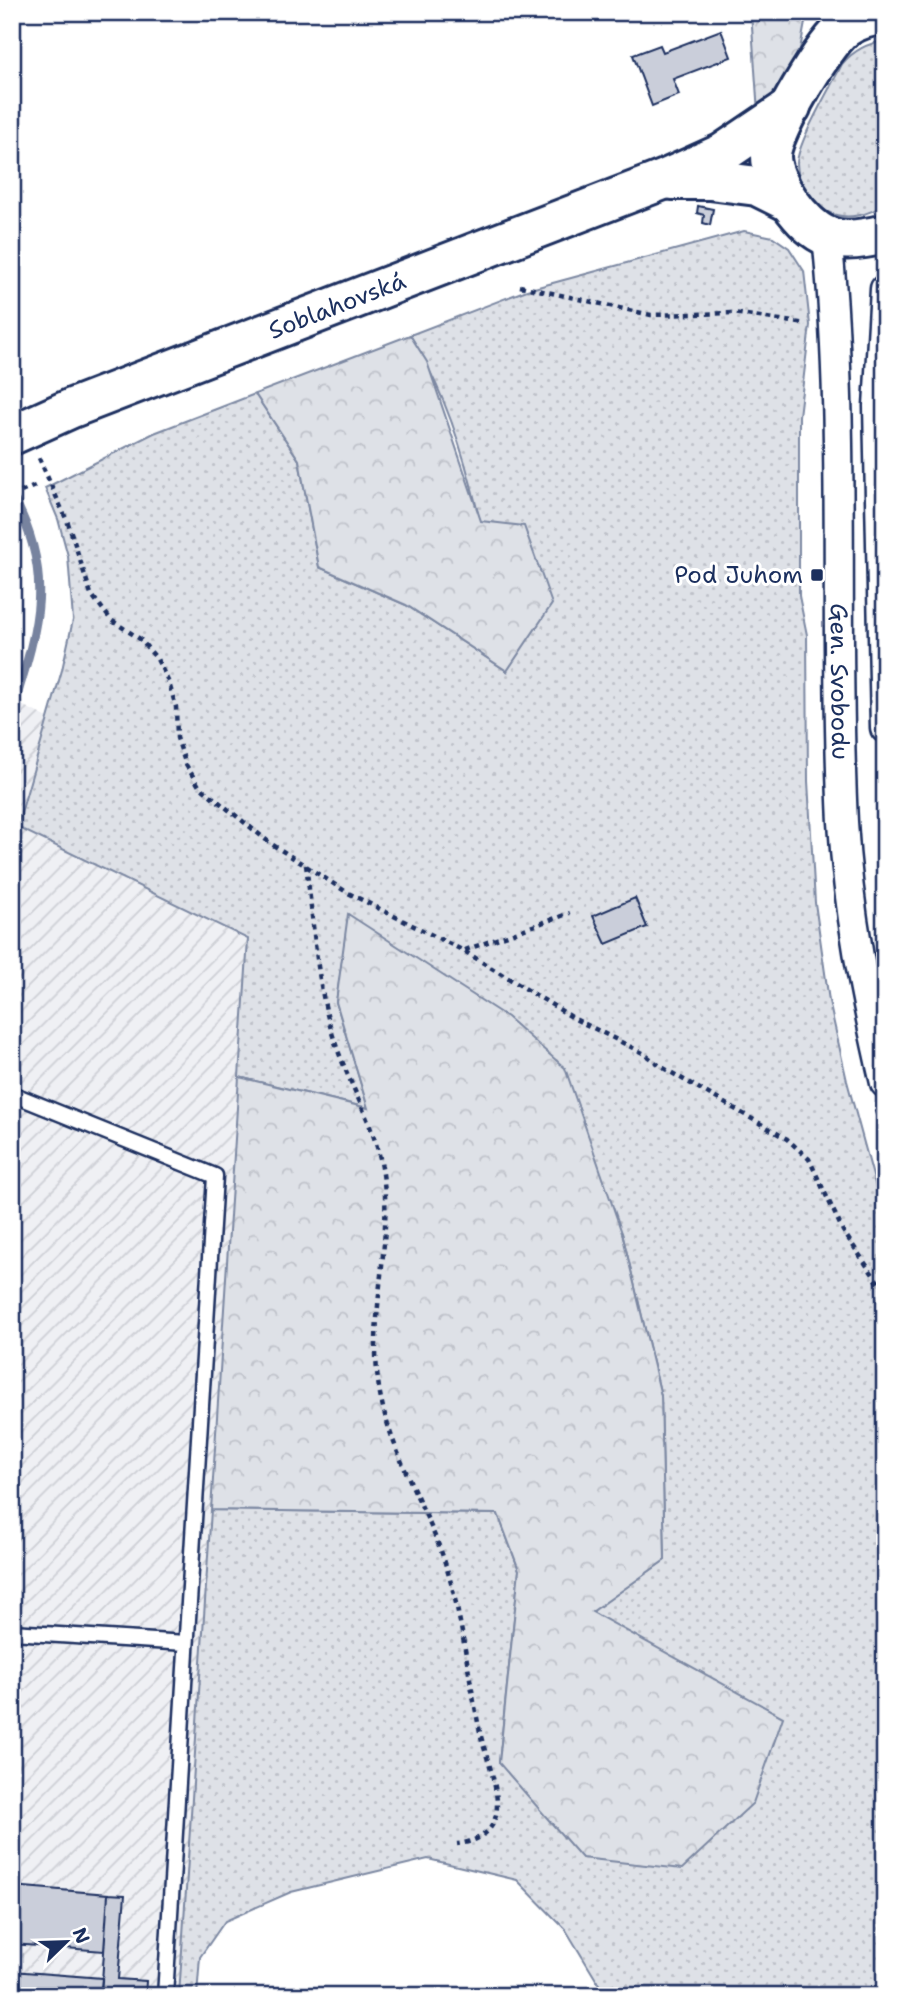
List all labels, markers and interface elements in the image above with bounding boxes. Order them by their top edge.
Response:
street label: Soblahovská [264,265,410,347]
place label: Pod Juhom [674,559,803,591]
marker: Pod Juhom [809,567,825,583]
street label: Gen. Svobodu [823,603,857,760]
north arrow [32,1906,102,1976]
text: N [67,1924,96,1947]

